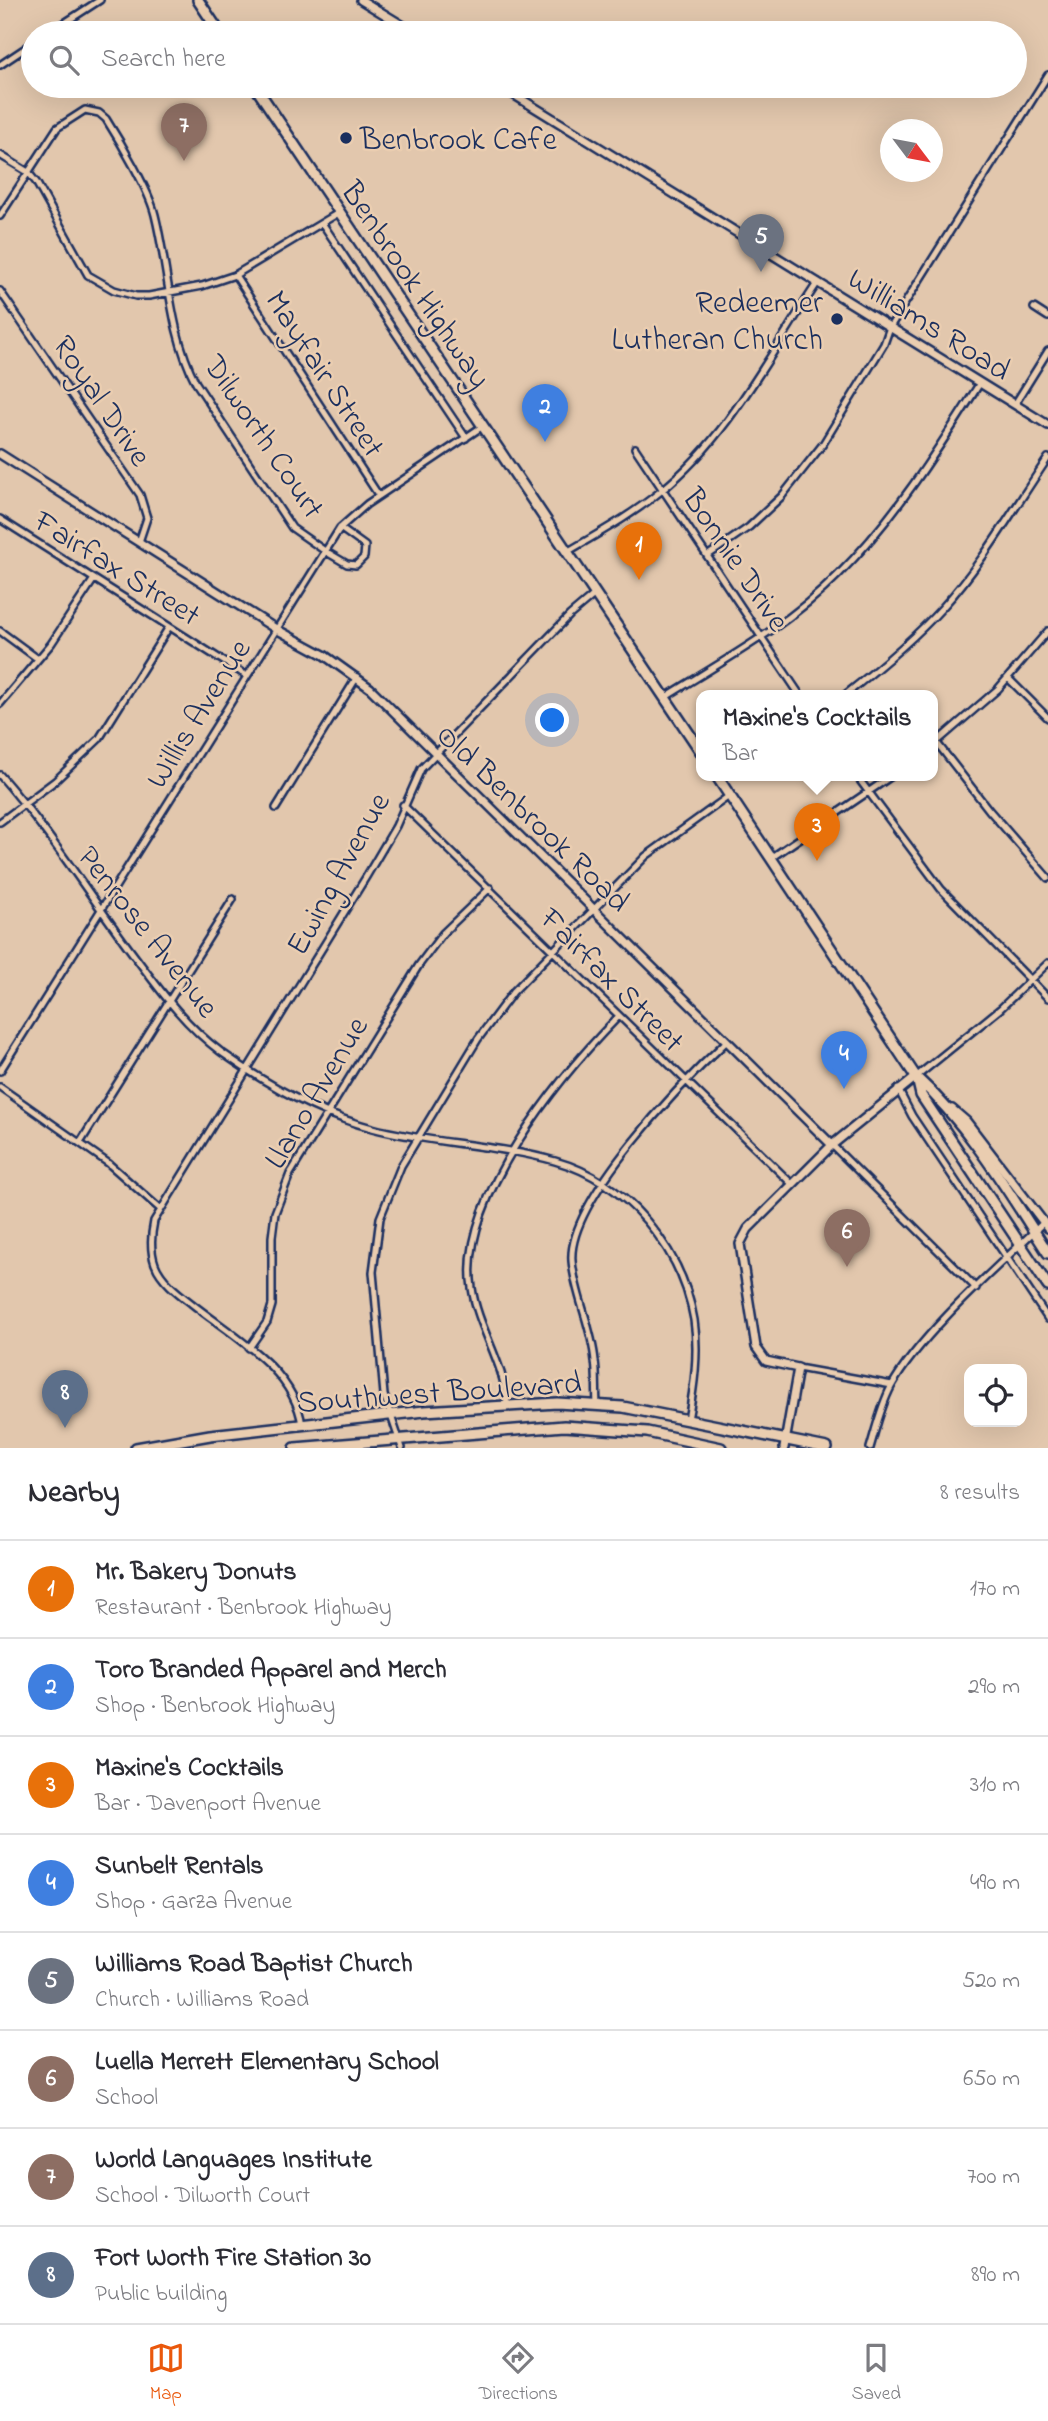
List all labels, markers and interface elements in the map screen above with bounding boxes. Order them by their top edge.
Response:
search box [21,21,1027,98]
icon: search [45,41,83,79]
text: Search here [101,41,226,79]
pin: 7 [161,103,207,161]
place label: Benbrook Cafe [359,118,557,165]
north arrow [880,119,943,182]
marker: Benbrook Cafe [338,130,354,146]
street label: Benbrook Highway [327,172,501,399]
pin: 5 [738,214,784,272]
street label: Williams Road [837,257,1019,395]
place label: Redeemer Lutheran Church [611,281,823,365]
street label: Mayfair Street [251,282,395,468]
marker: Redeemer Lutheran Church [829,311,845,327]
street label: Royal Drive [39,327,162,478]
street label: Dilworth Court [189,346,335,530]
pin: 2 [522,384,568,442]
street label: Bonnie Drive [668,479,800,643]
street label: Fairfax Street [23,499,209,640]
pin: 1 [616,522,662,580]
street label: Willis Avenue [135,630,265,799]
popup [696,690,938,781]
text: Maxine's Cocktails [723,700,911,738]
your location [535,703,569,737]
street label: Old Benbrook Road [424,714,640,925]
text: Bar [723,738,758,771]
street label: Ewing Avenue [276,784,405,965]
pin: 3 [794,803,840,861]
street label: Penrose Avenue [64,837,229,1030]
street label: Fairfax Street [526,897,694,1065]
street label: Llano Avenue [254,1008,382,1179]
pin: 4 [821,1031,867,1089]
pin: 6 [824,1209,870,1267]
street label: Southwest Boulevard [295,1361,583,1428]
map controls [964,1364,1027,1427]
button: locate [964,1364,1027,1427]
pin: 8 [42,1370,88,1428]
text: Nearby [28,1472,120,1516]
text: 8 results [940,1477,1020,1510]
text: Mr. Bakery Donuts [95,1554,296,1592]
text: 1 [47,1573,55,1606]
text: 170 m [970,1573,1020,1606]
text: Restaurant · Benbrook Highway [95,1592,392,1625]
text: Toro Branded Apparel and Merch [95,1652,447,1690]
text: 2 [45,1671,57,1704]
text: 290 m [968,1671,1020,1704]
text: Shop · Benbrook Highway [95,1690,335,1723]
text: Maxine's Cocktails [95,1750,284,1788]
text: 3 [46,1769,56,1802]
text: 310 m [970,1769,1020,1802]
text: Bar · Davenport Avenue [95,1788,321,1821]
text: Sunbelt Rentals [95,1848,264,1886]
text: 4 [46,1867,56,1900]
text: 490 m [970,1867,1020,1900]
text: Shop · Garza Avenue [95,1886,292,1919]
text: Williams Road Baptist Church [95,1946,413,1984]
text: 5 [44,1965,58,1998]
text: 520 m [962,1965,1020,1998]
text: Church · Williams Road [95,1984,309,2017]
text: Luella Merrett Elementary School [95,2044,439,2082]
text: 6 [46,2063,56,2096]
text: 650 m [963,2063,1020,2096]
text: School [95,2082,158,2115]
text: World Languages Institute [95,2142,372,2180]
text: 7 [46,2161,56,2194]
text: 700 m [967,2161,1020,2194]
text: School · Dilworth Court [95,2180,310,2213]
text: Fort Worth Fire Station 30 [95,2240,371,2278]
text: 8 [47,2259,55,2292]
text: 890 m [971,2259,1020,2292]
text: Public building [95,2278,227,2311]
tab: Map [147,2339,185,2408]
tab: Directions [479,2339,558,2408]
tab: Saved [852,2339,901,2408]

